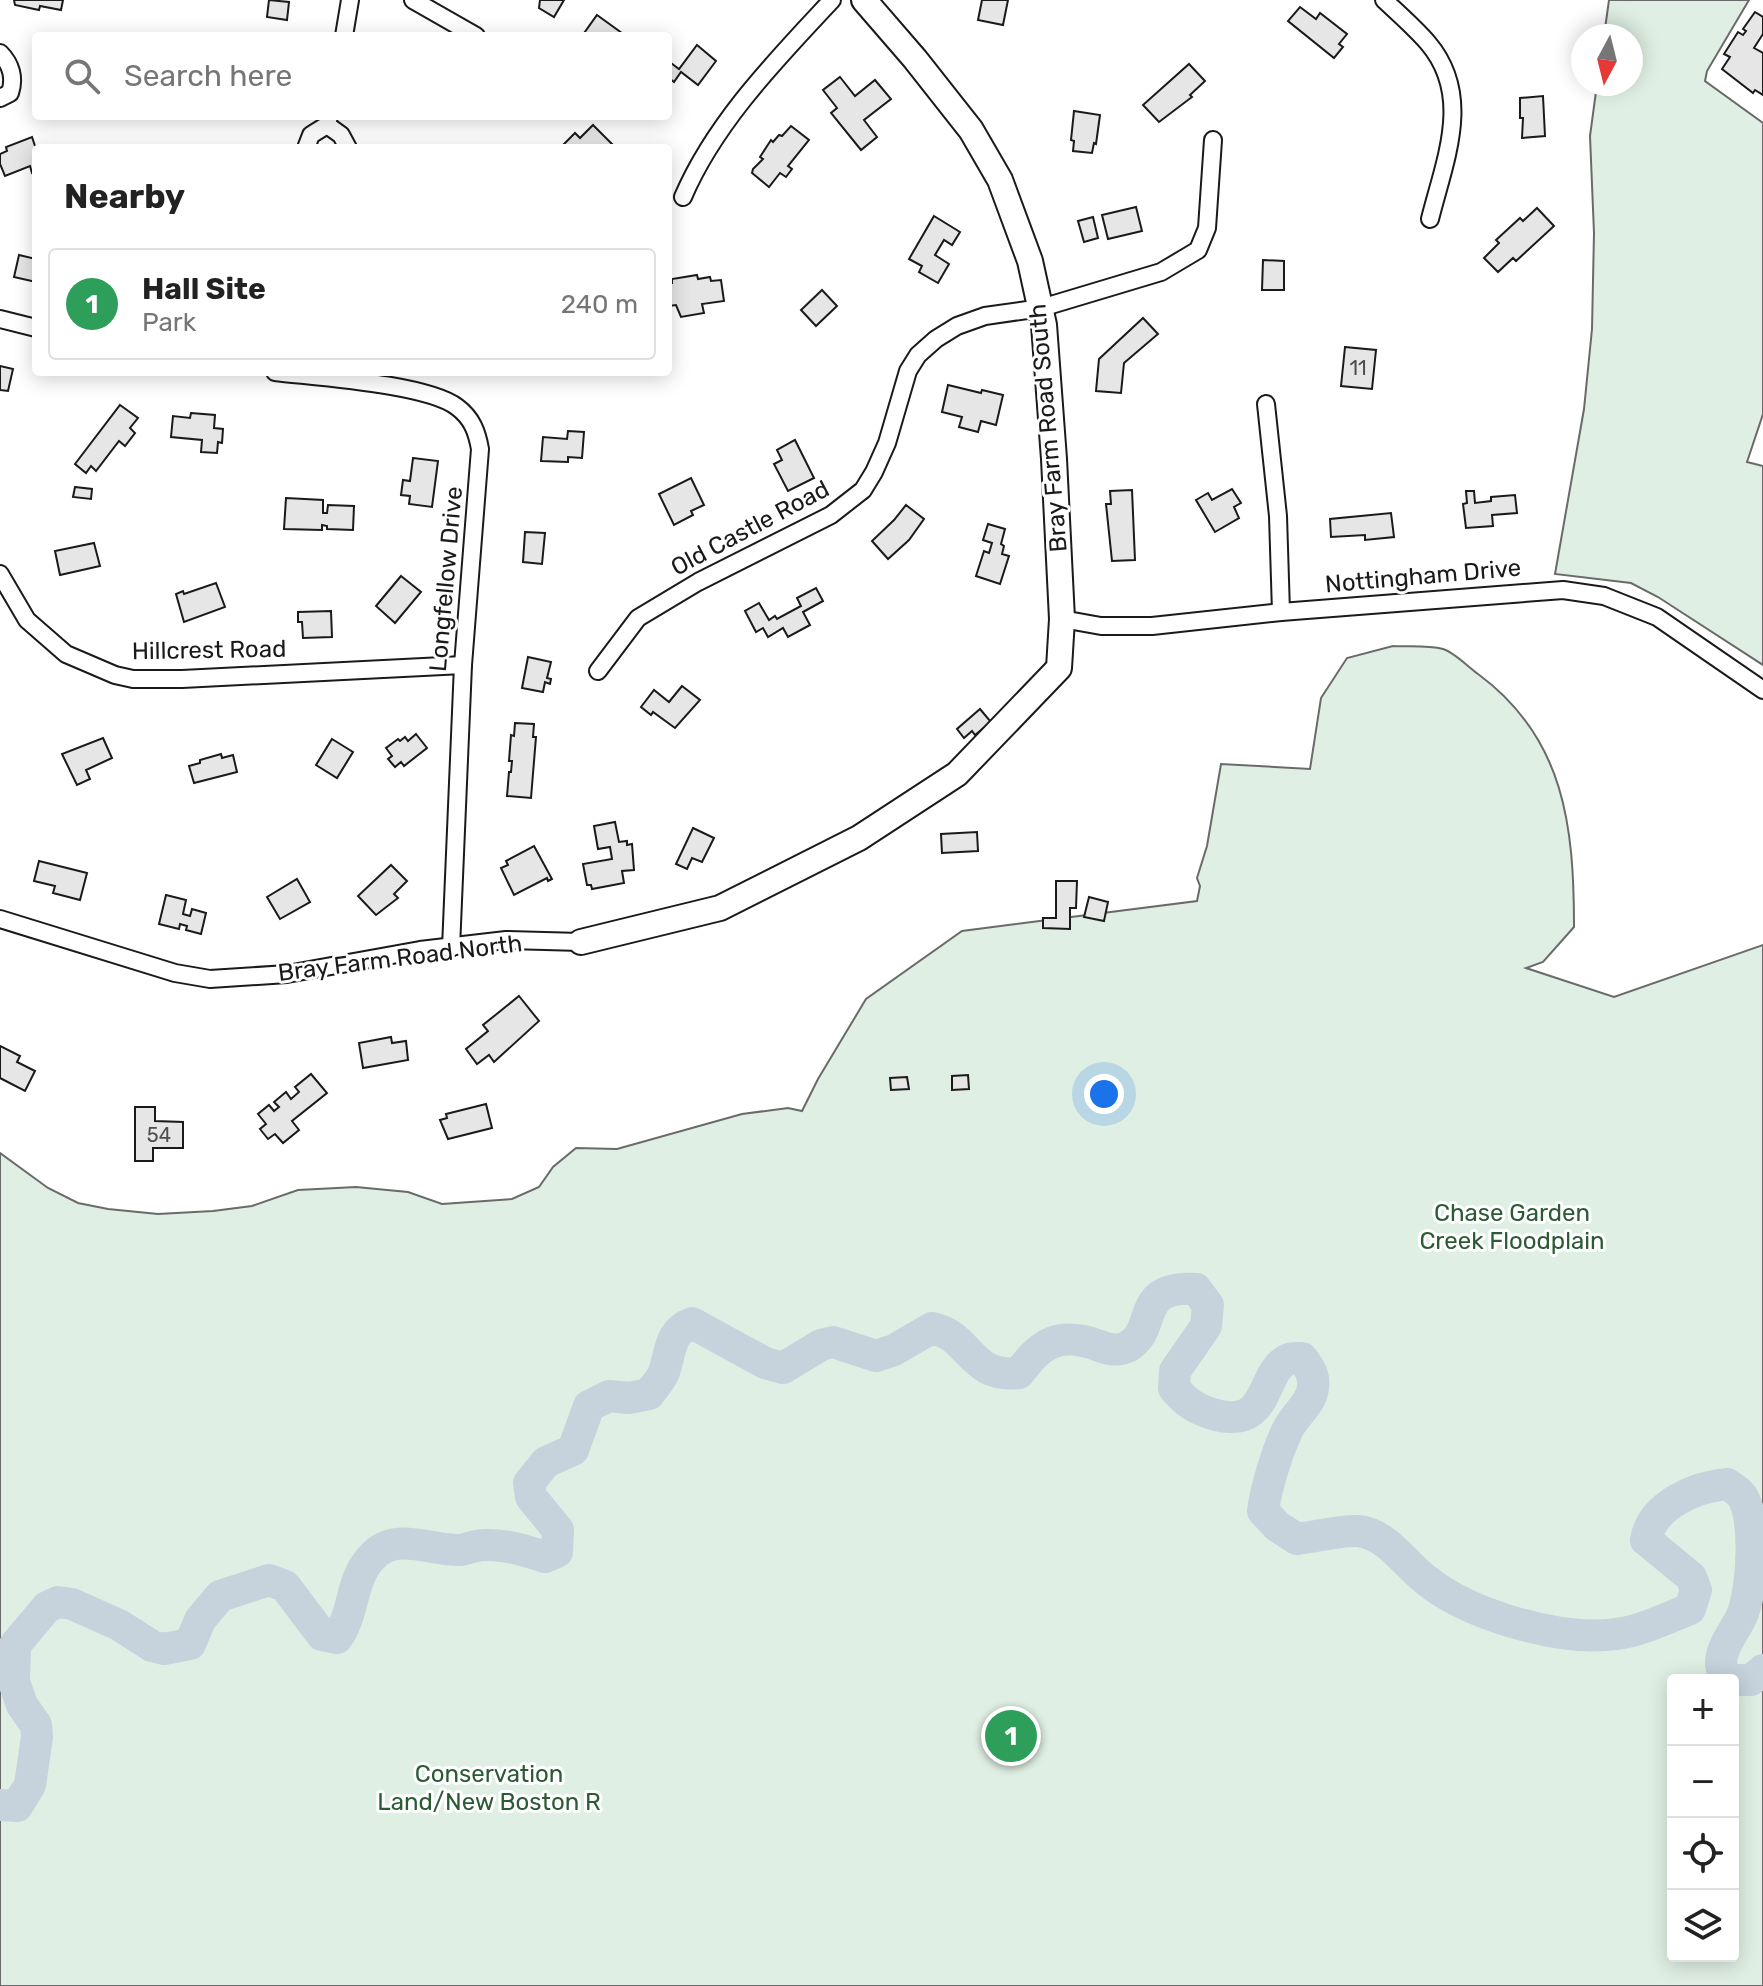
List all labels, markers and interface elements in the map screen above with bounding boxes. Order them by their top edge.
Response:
north arrow [1571,24,1643,96]
search box [32,32,672,120]
icon: search [60,54,104,98]
text: Search here [124,58,292,94]
text: Nearby [64,176,185,217]
text: Hall Site [142,271,266,307]
text: 1 [86,289,98,320]
text: 240 m [561,289,638,320]
street label: Bray Farm Road South [1023,303,1073,553]
text: Park [142,307,196,338]
house number: 11 [1349,356,1367,380]
street label: Old Castle Road [666,475,834,581]
street label: Longfellow Drive [424,485,468,673]
street label: Nottingham Drive [1324,553,1522,599]
street label: Hillcrest Road [131,635,287,665]
street label: Bray Farm Road North [276,929,524,987]
your location [1084,1074,1124,1114]
house number: 54 [147,1123,171,1147]
park label: Chase Garden Creek Floodplain [1419,1199,1605,1255]
map controls [1667,1674,1739,1962]
button: + [1667,1674,1739,1746]
pin: 1 [985,1706,1037,1766]
button: − [1667,1746,1739,1818]
park label: Conservation Land/New Boston R [377,1760,601,1816]
button: locate [1667,1818,1739,1890]
button: layers [1667,1890,1739,1962]

